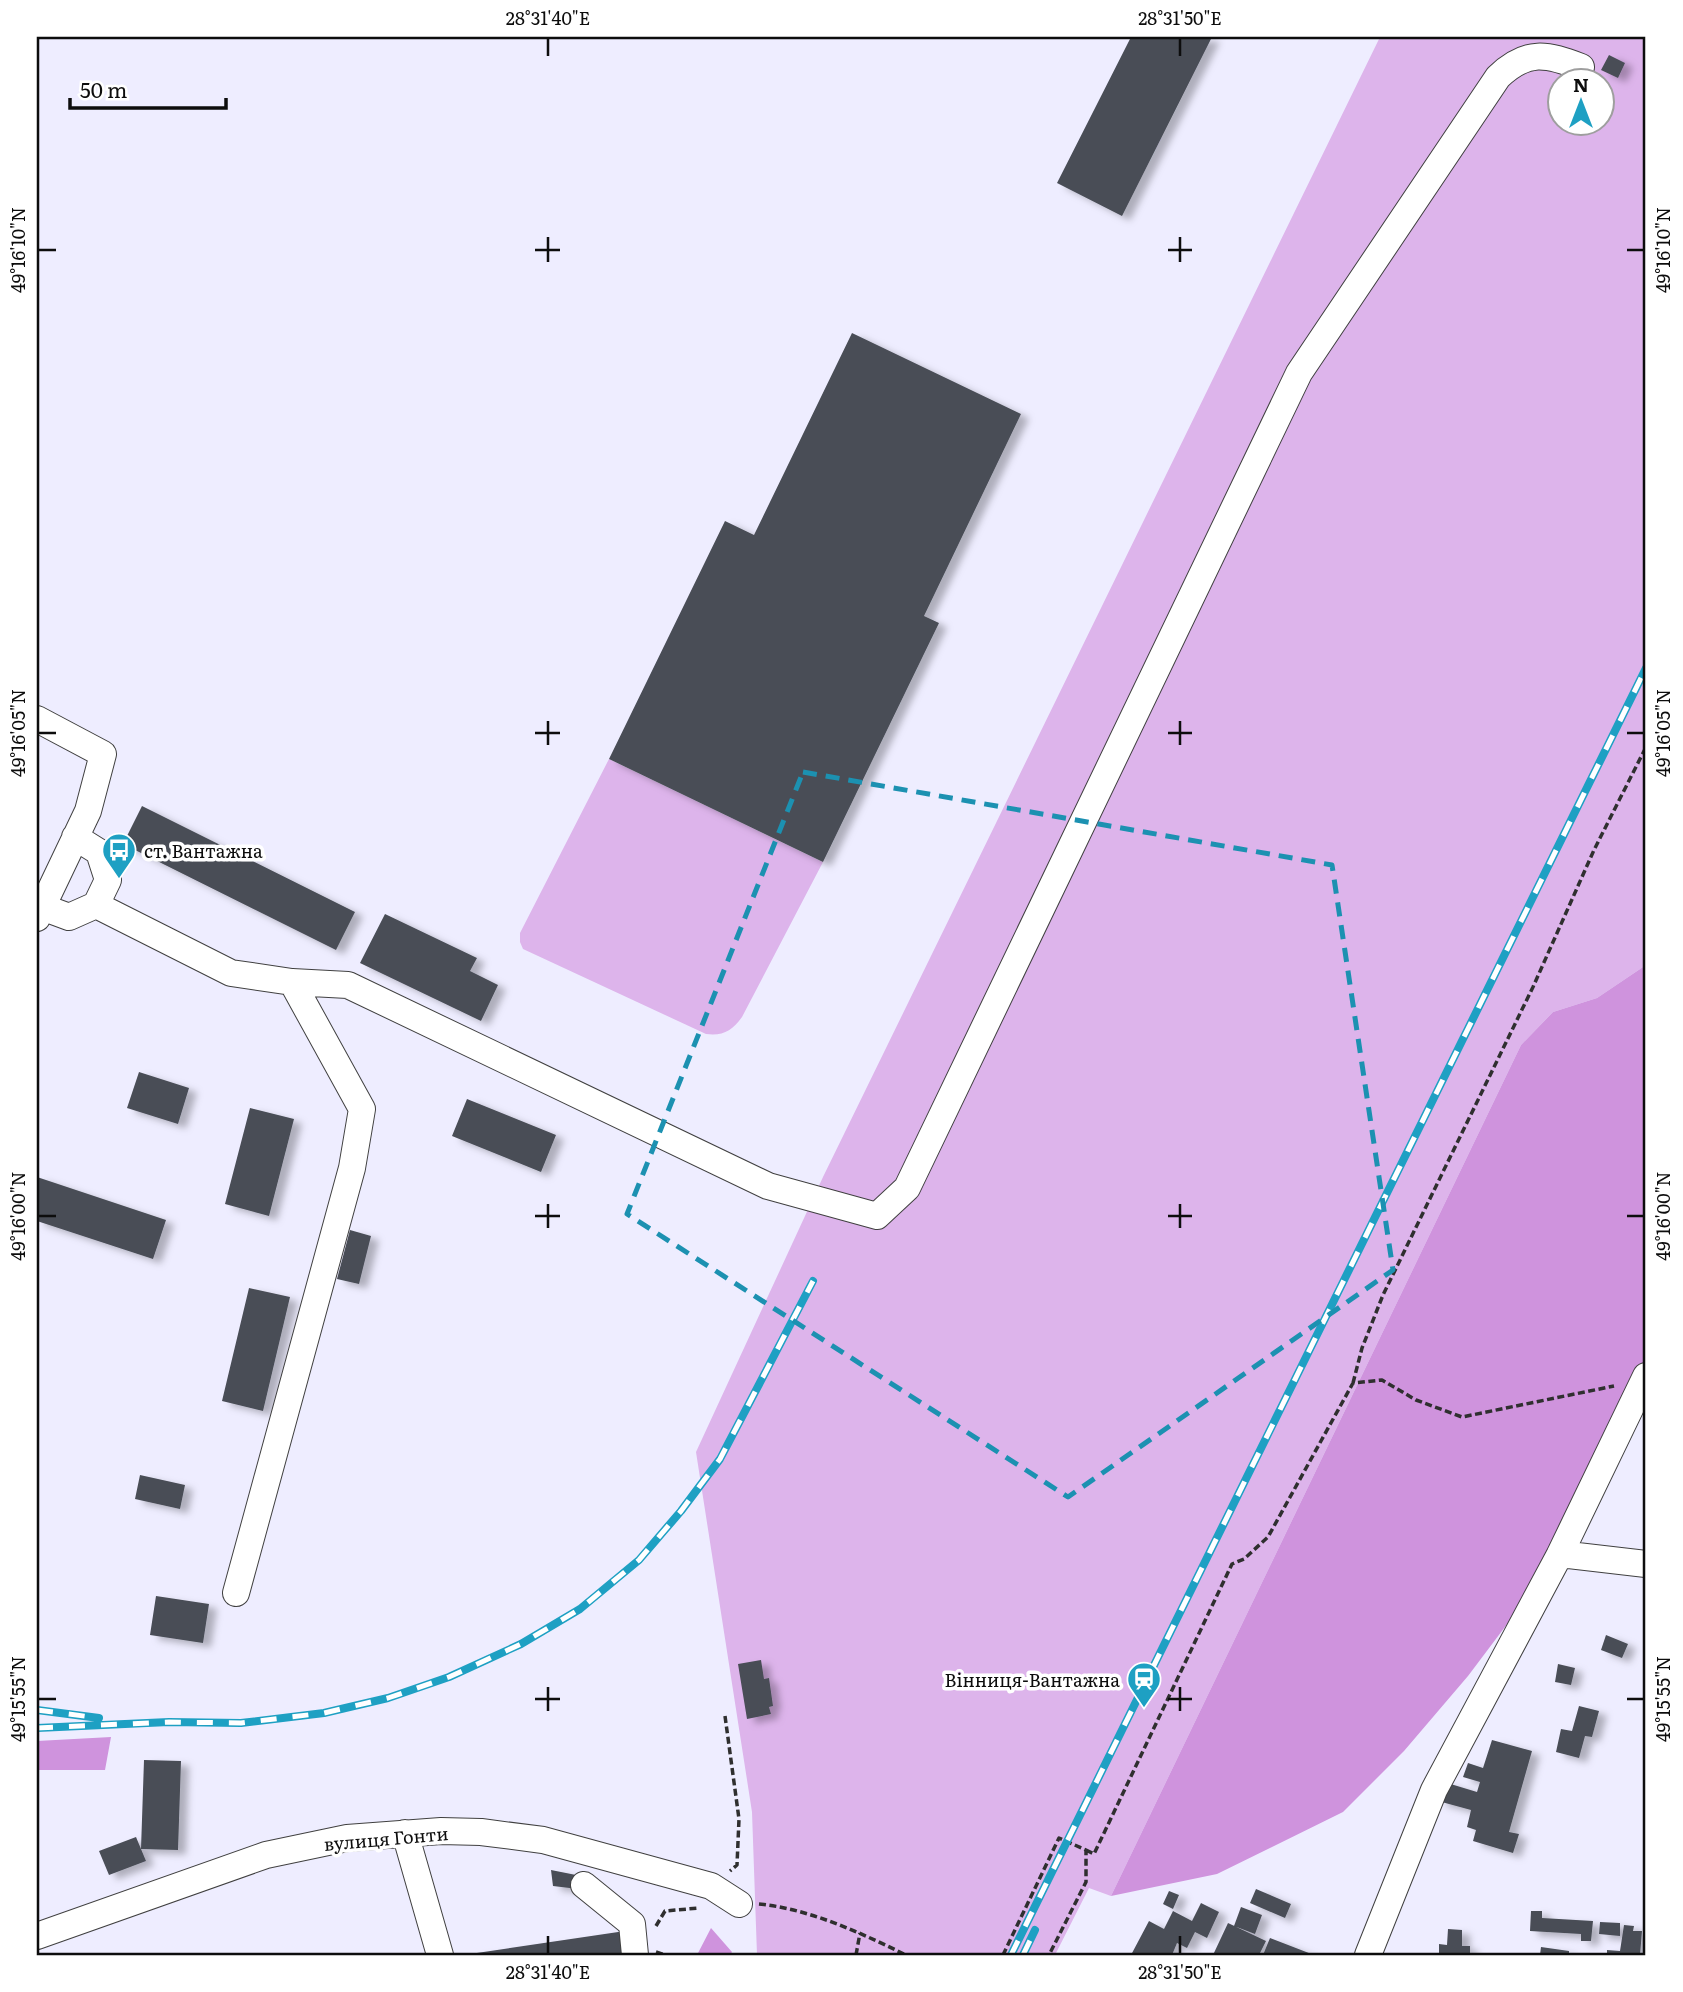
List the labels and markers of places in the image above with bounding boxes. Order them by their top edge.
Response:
bus stop icon: ст. Вантажна [100,831,138,880]
place label: ст. Вантажна [144,837,263,864]
station icon: Вінниця-Вантажна [1125,1660,1163,1709]
place label: Вінниця-Вантажна [945,1666,1120,1693]

